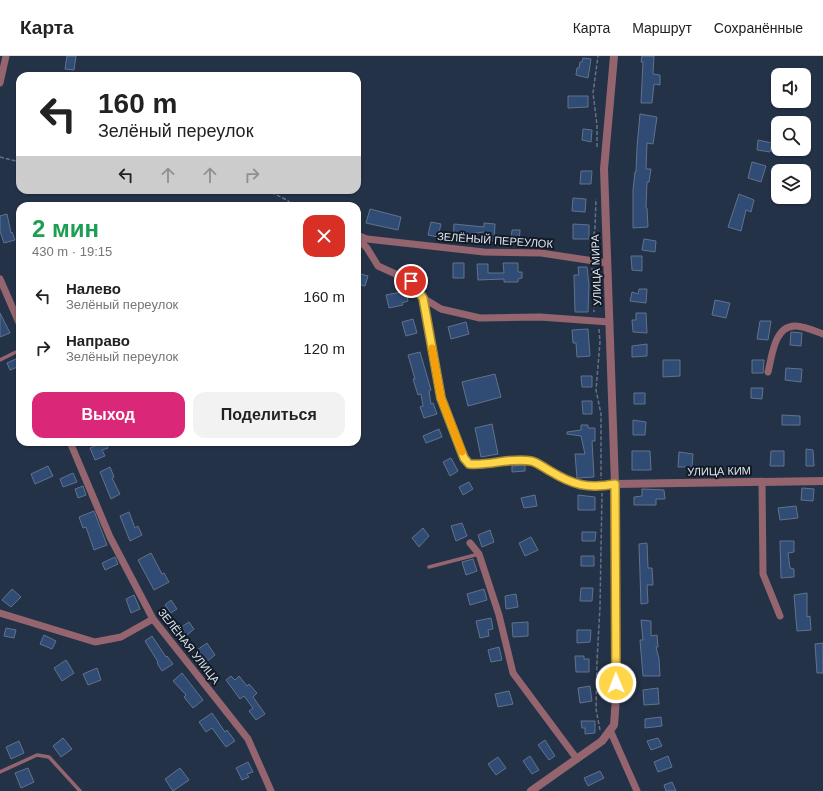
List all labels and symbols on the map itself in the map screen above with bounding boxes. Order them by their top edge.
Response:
street label: ЗЕЛЁНЫЙ ПЕРЕУЛОК [437,230,554,250]
street label: УЛИЦА МИРА [589,234,603,306]
pin [394,264,428,298]
street label: УЛИЦА КИМ [687,464,751,478]
street label: ЗЕЛЁНАЯ УЛИЦА [156,606,222,686]
position arrow [595,662,637,704]

